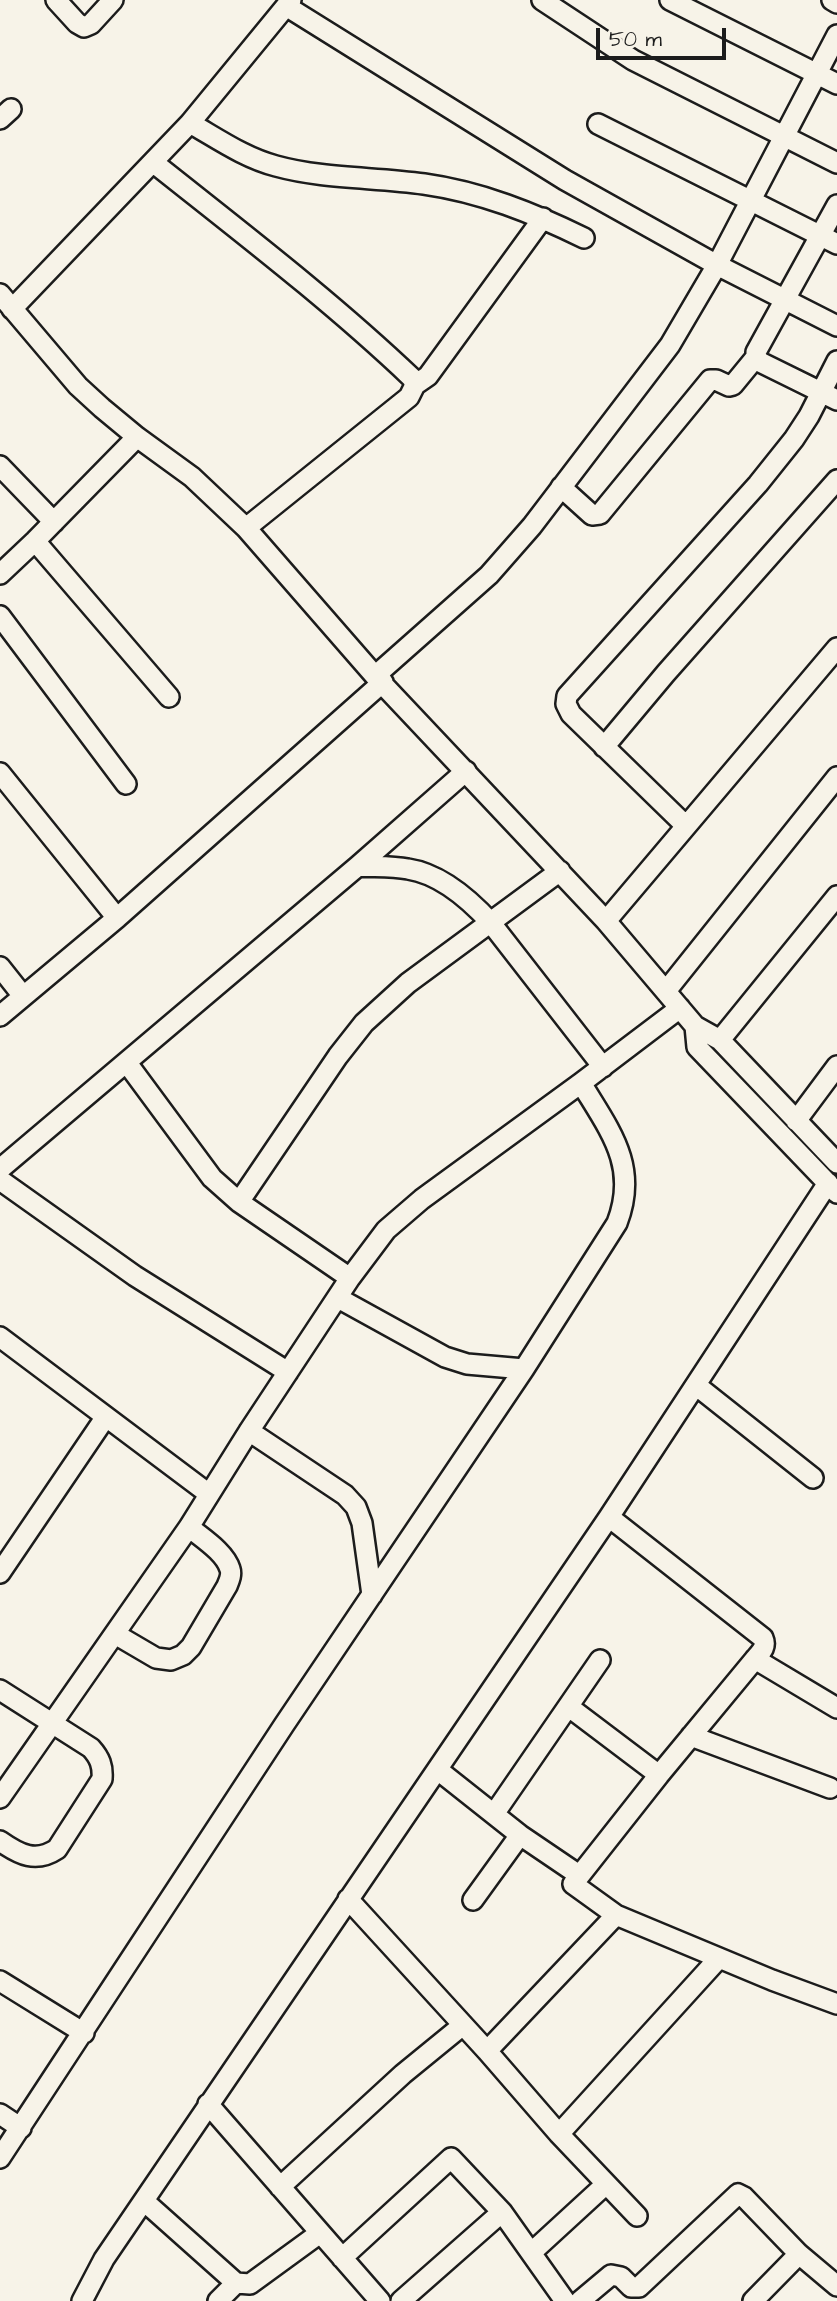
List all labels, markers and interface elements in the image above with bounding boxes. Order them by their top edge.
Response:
scale bar [599,14,728,58]
text: 50 m [609,25,662,54]

